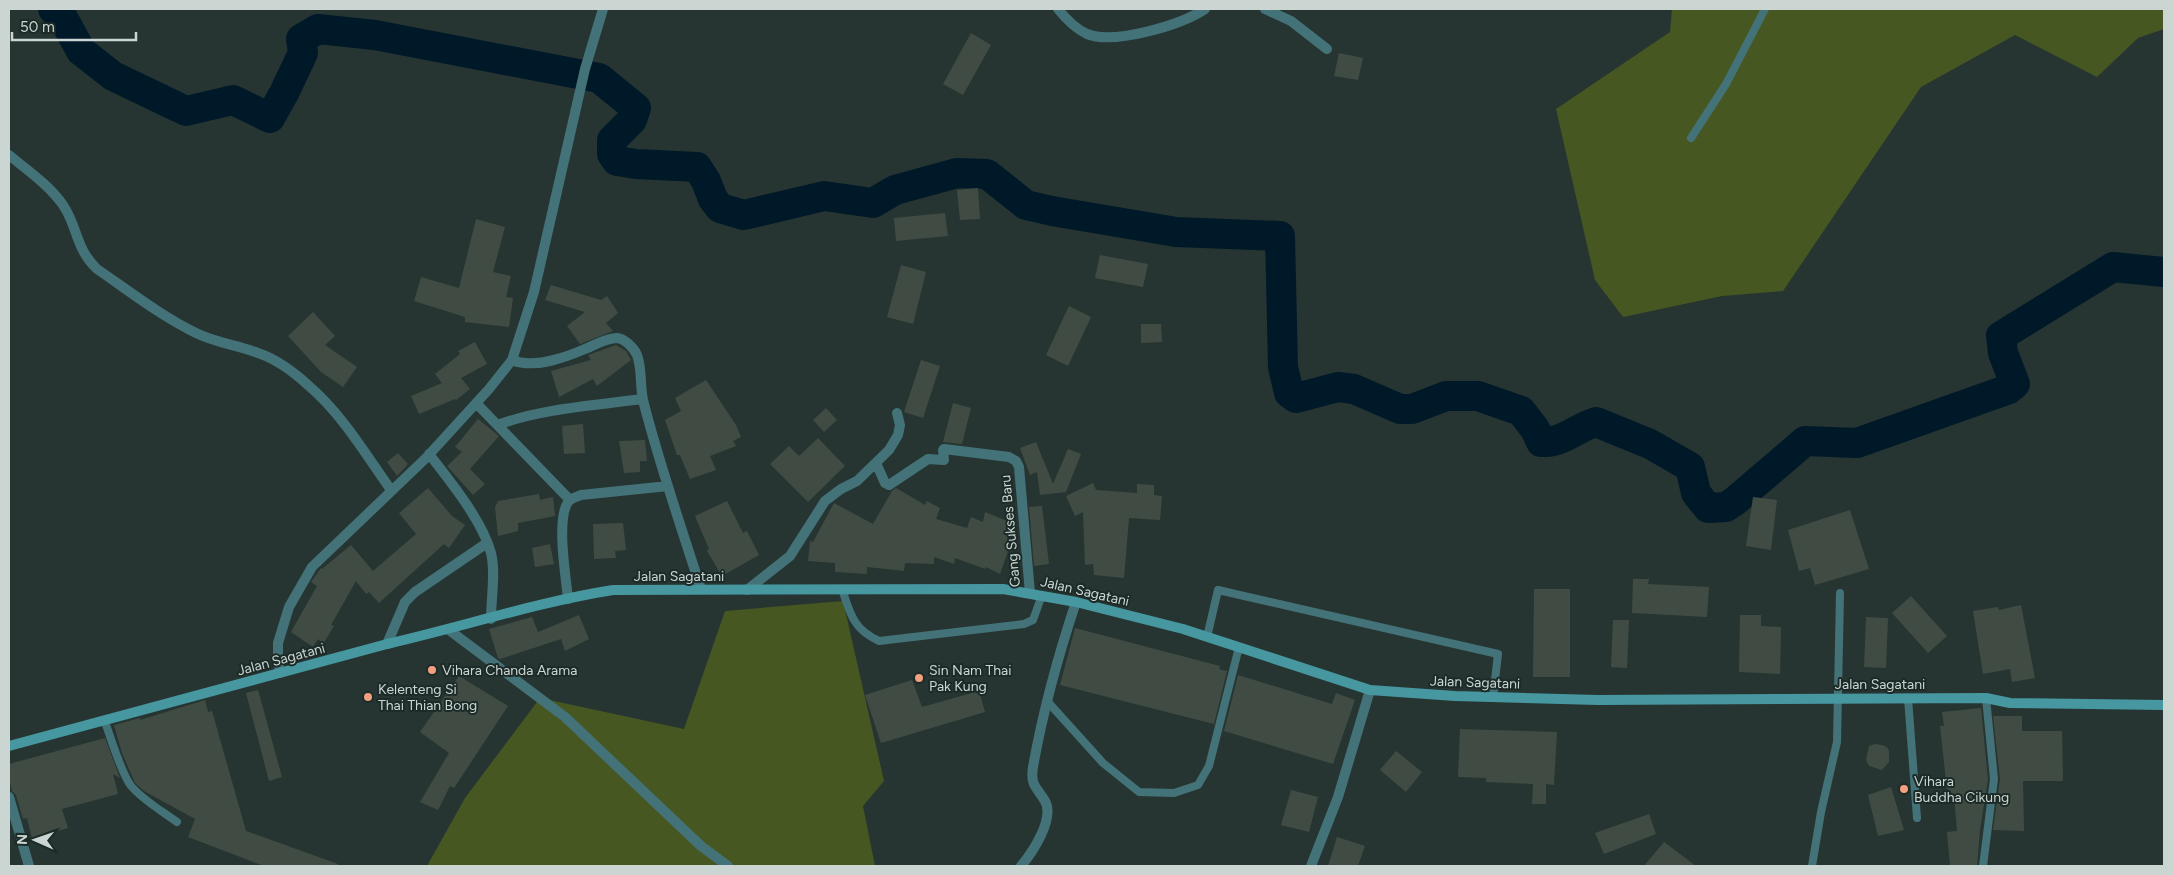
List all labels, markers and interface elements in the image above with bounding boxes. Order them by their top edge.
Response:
scale bar [12,10,136,42]
text: 50 m [20,18,55,36]
street label: Gang Sukses Baru [997,474,1024,588]
street label: Jalan Sagatani [634,568,724,585]
street label: Jalan Sagatani [1039,573,1131,610]
street label: Jalan Sagatani [235,640,327,679]
place label: Vihara Chanda Arama [442,662,577,679]
place label: Sin Nam Thai Pak Kung [929,662,1011,695]
marker: Vihara Chanda Arama [426,664,438,676]
marker: Sin Nam Thai Pak Kung [913,672,925,684]
street label: Jalan Sagatani [1430,672,1520,693]
street label: Jalan Sagatani [1835,676,1925,693]
place label: Kelenteng Si Thai Thian Bong [378,681,477,714]
marker: Kelenteng Si Thai Thian Bong [362,691,374,703]
place label: Vihara Buddha Cikung [1914,773,2009,806]
marker: Vihara Buddha Cikung [1898,783,1910,795]
north arrow [10,815,60,865]
text: N [14,834,31,845]

